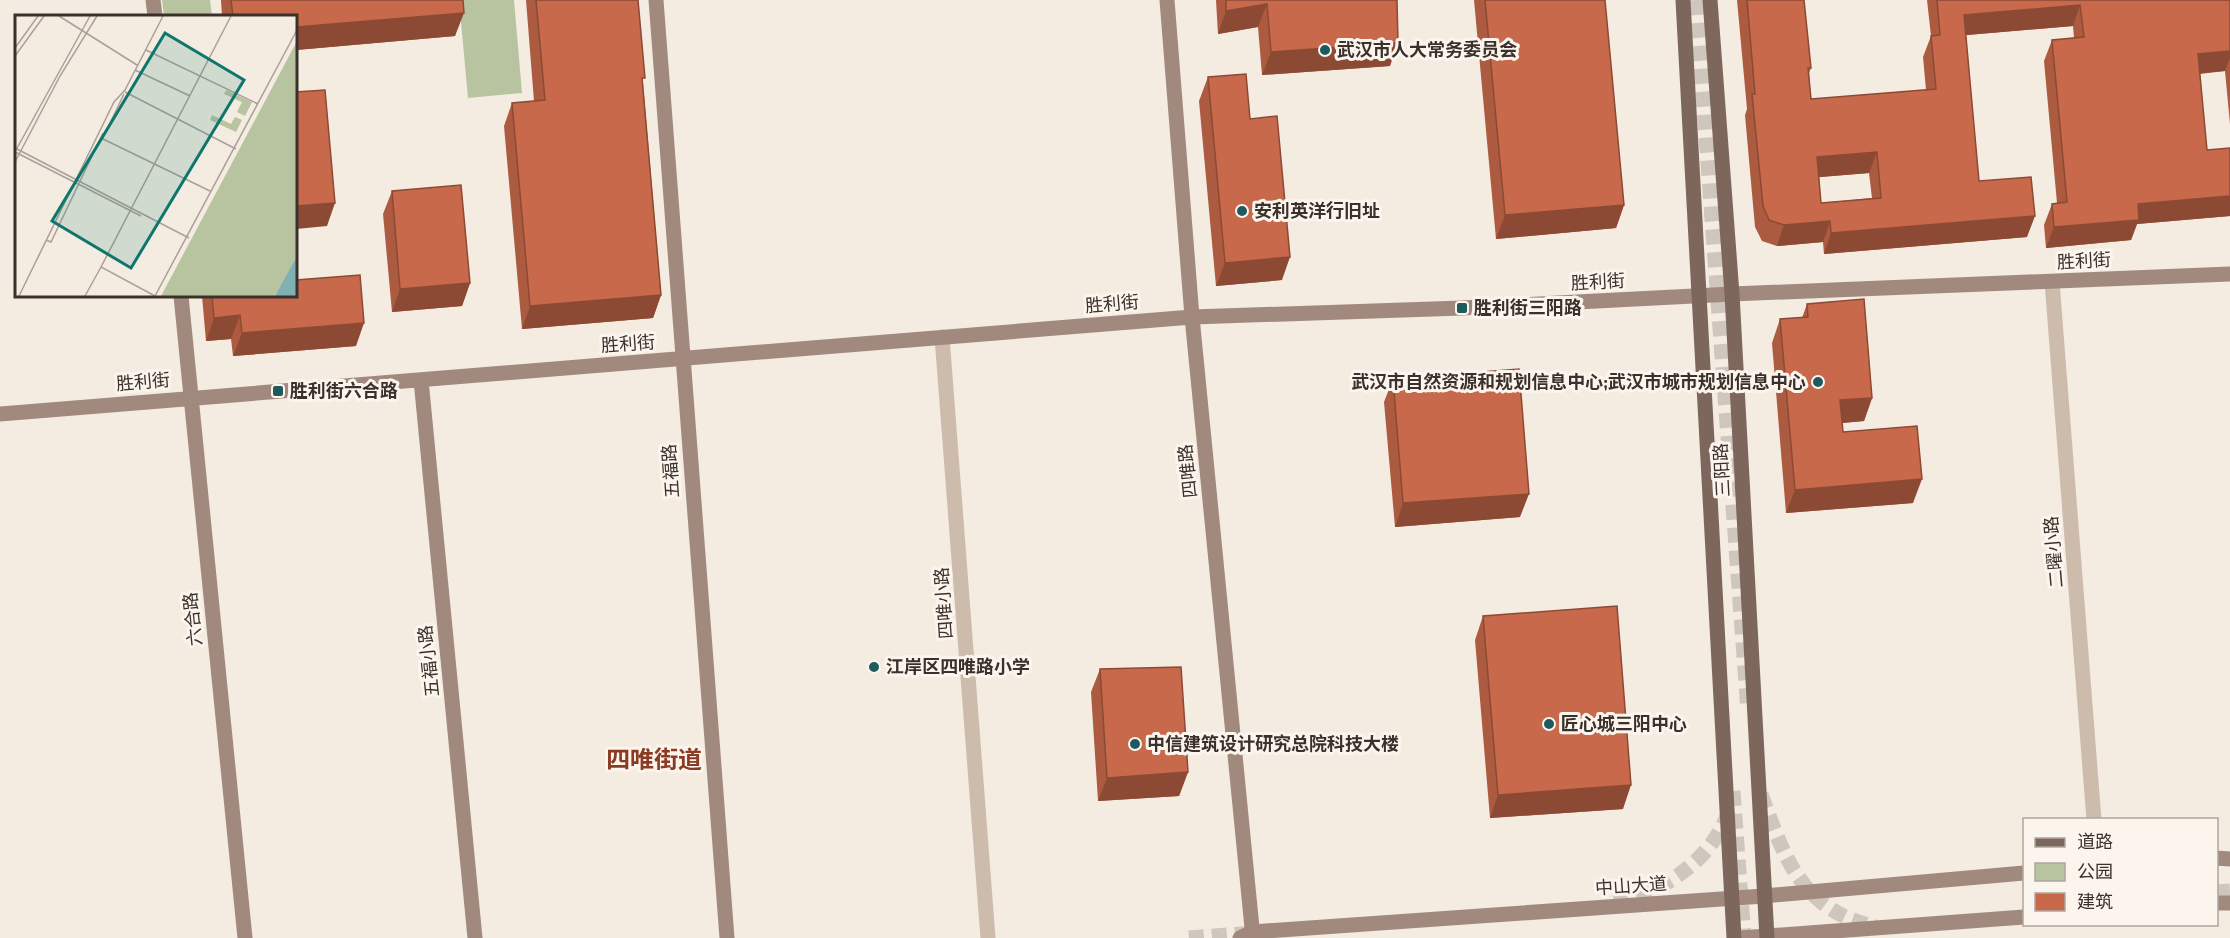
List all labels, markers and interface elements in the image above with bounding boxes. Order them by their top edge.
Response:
inset map [15,15,297,297]
place label: 武汉市人大常务委员会 [1337,38,1517,60]
marker: 武汉市人大常务委员会 [1318,43,1332,57]
place label: 安利英洋行旧址 [1254,199,1380,221]
marker: 安利英洋行旧址 [1235,204,1249,218]
street label: 胜利街 [2056,248,2111,272]
street label: 胜利街 [1570,269,1625,293]
street label: 胜利街 [1084,290,1140,316]
place label: 胜利街三阳路 [1474,296,1582,318]
marker: 胜利街三阳路 [1455,301,1469,315]
street label: 胜利街 [600,330,656,356]
street label: 胜利街 [115,368,171,394]
place label: 武汉市自然资源和规划信息中心;武汉市城市规划信息中心 [1351,370,1806,392]
marker: 武汉市自然资源和规划信息中心;武汉市城市规划信息中心 [1811,375,1825,389]
place label: 胜利街六合路 [290,379,398,401]
marker: 胜利街六合路 [271,384,285,398]
street label: 五福路 [657,443,683,499]
street label: 四唯路 [1173,443,1201,499]
street label: 三阳路 [1709,443,1733,498]
street label: 二曜小路 [2039,515,2067,589]
street label: 四唯小路 [930,566,956,640]
street label: 六合路 [178,591,206,647]
street label: 五福小路 [413,624,443,698]
place label: 江岸区四唯路小学 [886,655,1030,677]
marker: 江岸区四唯路小学 [867,660,881,674]
place label: 匠心城三阳中心 [1561,712,1687,734]
marker: 匠心城三阳中心 [1542,717,1556,731]
place label: 中信建筑设计研究总院科技大楼 [1147,732,1399,754]
marker: 中信建筑设计研究总院科技大楼 [1128,737,1142,751]
district label: 四唯街道 [606,744,702,773]
legend [2023,818,2218,926]
text: 道路 [2077,830,2113,852]
text: 公园 [2077,860,2113,882]
street label: 中山大道 [1594,872,1668,898]
text: 建筑 [2077,890,2113,912]

